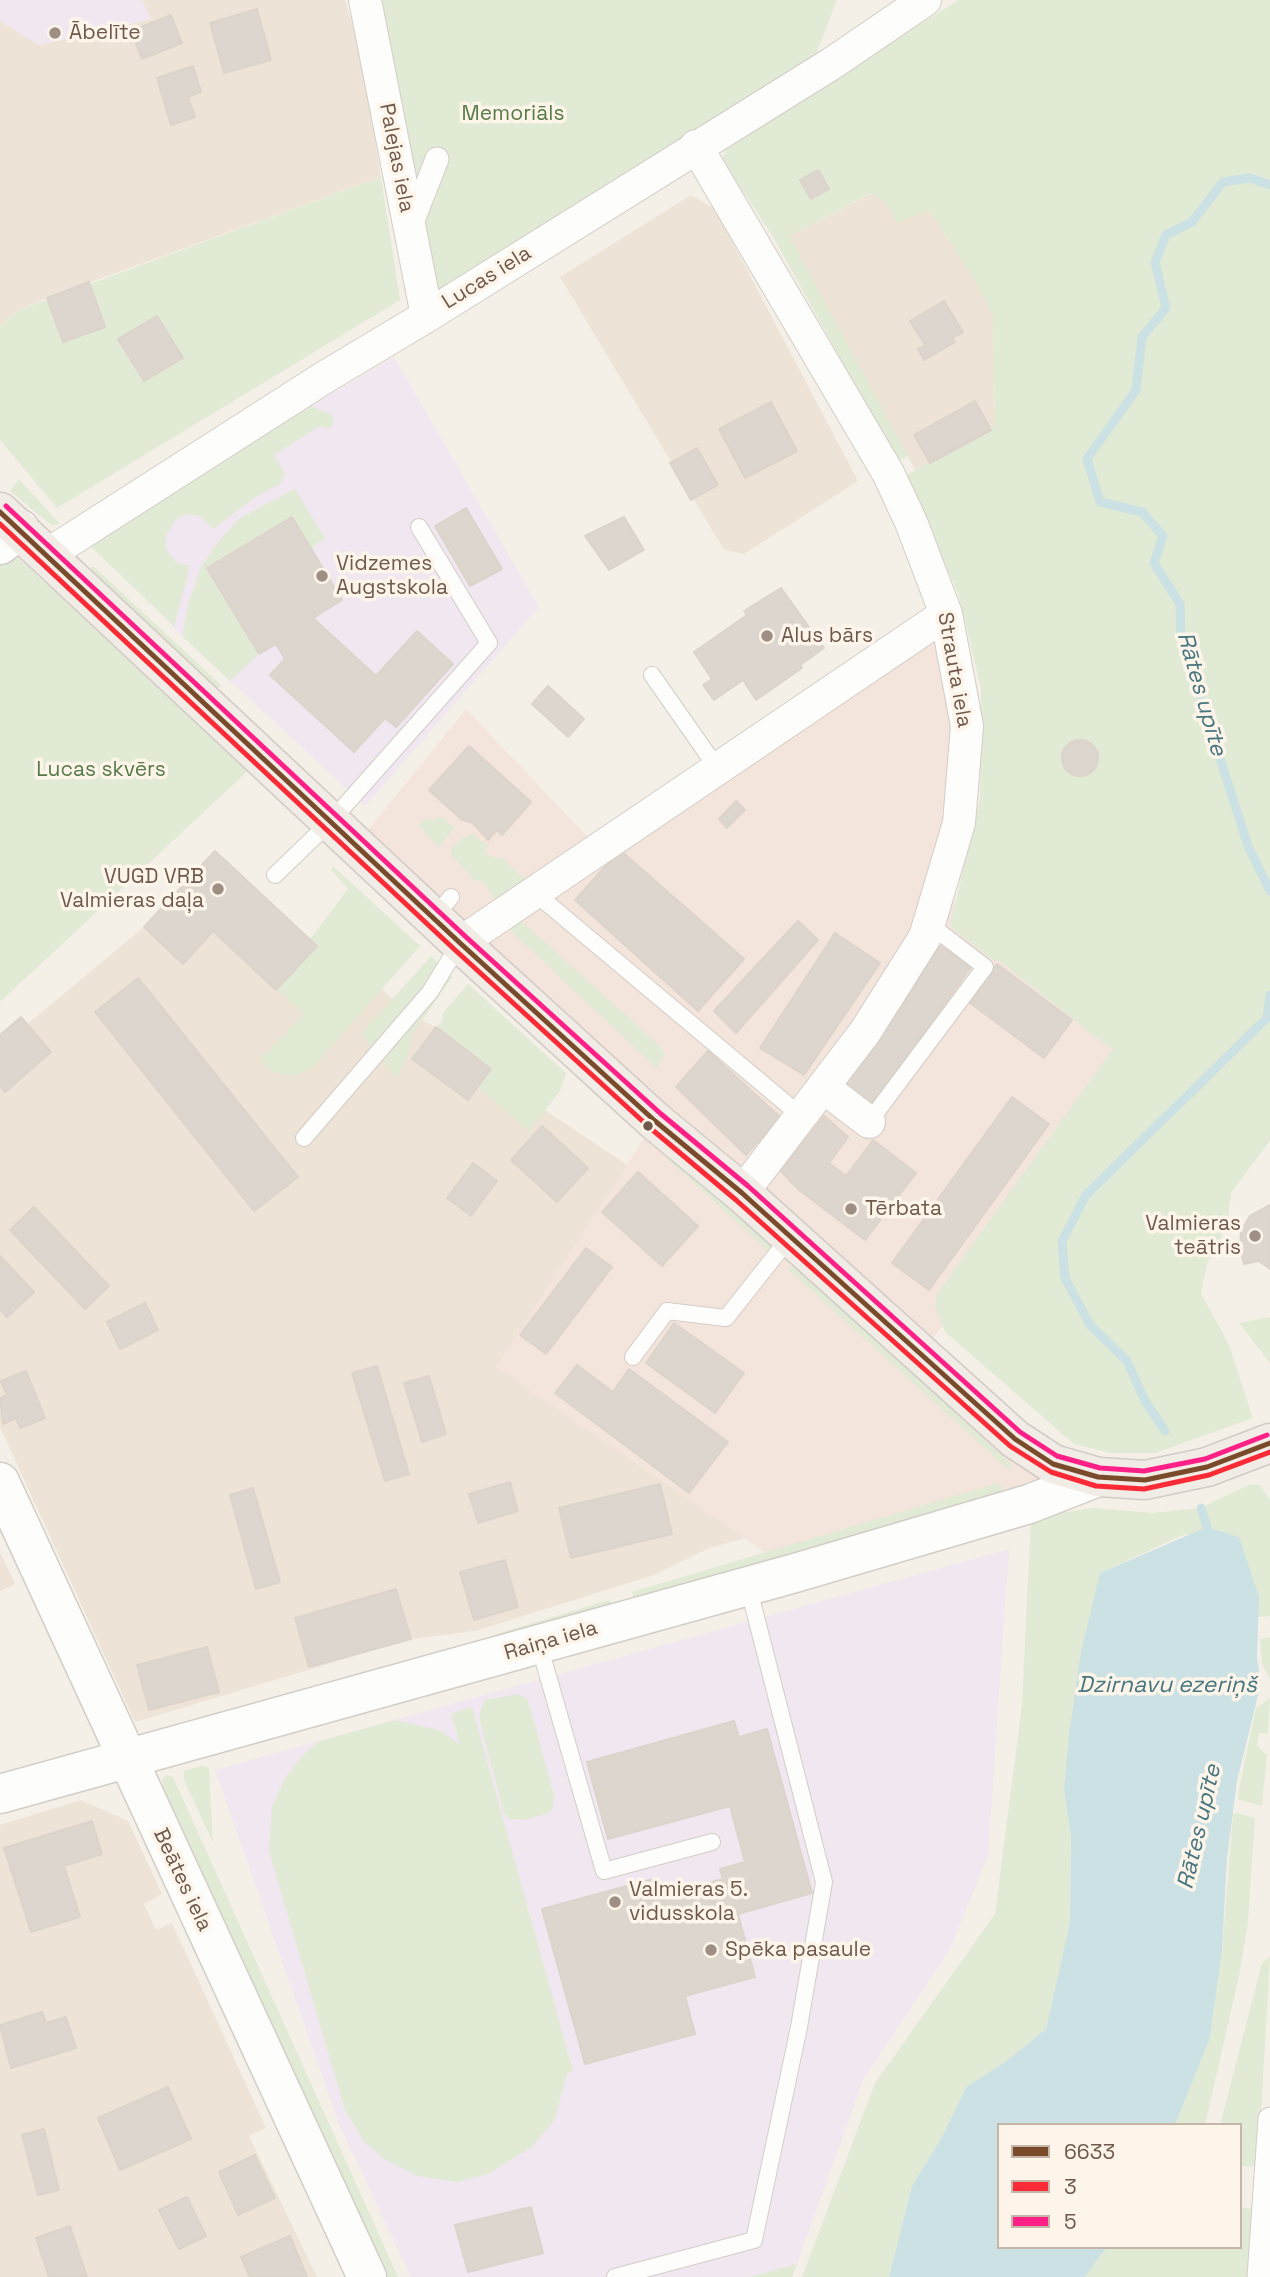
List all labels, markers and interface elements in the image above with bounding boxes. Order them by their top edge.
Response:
place label: Ābelīte [69,20,141,46]
marker: Ābelīte [47,25,63,41]
street label: Palejas iela [373,101,419,215]
park label: Memoriāls [462,101,564,127]
street label: Lucas iela [438,241,536,315]
place label: Vidzemes Augstskola [336,551,448,601]
marker: Vidzemes Augstskola [314,568,330,584]
street label: Strauta iela [931,610,977,730]
place label: Alus bārs [781,623,873,649]
marker: Alus bārs [759,628,775,644]
water label: Rātes upīte [1170,629,1232,759]
park label: Lucas skvērs [36,757,166,783]
place label: VUGD VRB Valmieras daļa [60,864,204,914]
marker: VUGD VRB Valmieras daļa [210,881,226,897]
unlabelled marker [641,1119,655,1133]
place label: Tērbata [865,1196,942,1222]
marker: Tērbata [843,1201,859,1217]
place label: Valmieras teātris [1145,1211,1241,1261]
marker: Valmieras teātris [1247,1228,1263,1244]
street label: Raiņa iela [502,1616,600,1666]
water label: Dzirnavu ezeriņš [1077,1672,1257,1700]
water label: Rātes upīte [1172,1762,1228,1892]
street label: Beātes iela [147,1825,217,1935]
place label: Valmieras 5. vidusskola [629,1877,748,1927]
marker: Valmieras 5. vidusskola [607,1894,623,1910]
place label: Spēka pasaule [725,1937,871,1963]
marker: Spēka pasaule [703,1942,719,1958]
legend [997,2123,1242,2249]
text: 6633 [1064,2138,1115,2165]
text: 3 [1064,2173,1077,2200]
text: 5 [1064,2208,1077,2235]

